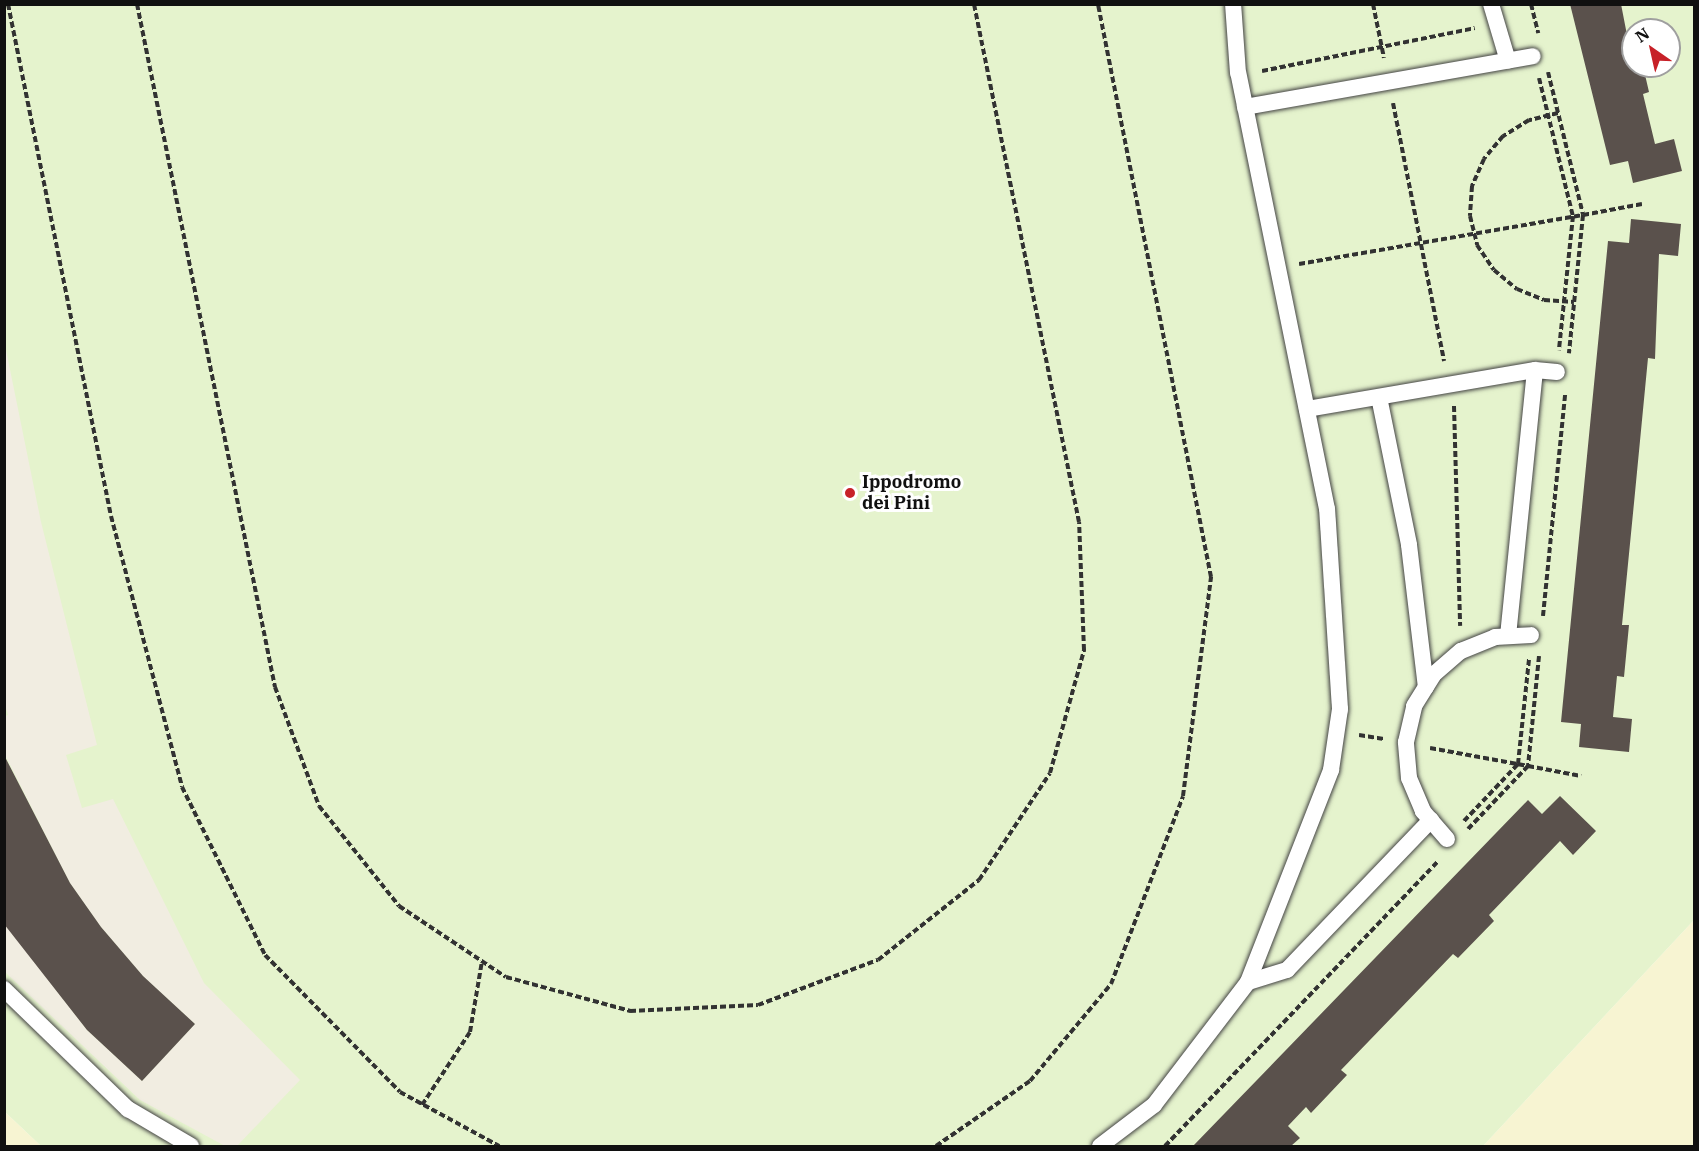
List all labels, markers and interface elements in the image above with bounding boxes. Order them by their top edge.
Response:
north arrow [1621,18,1681,78]
text: N [1631,23,1653,47]
place label: Ippodromo dei Pini [862,472,961,514]
marker: Ippodromo dei Pini [843,486,857,500]

